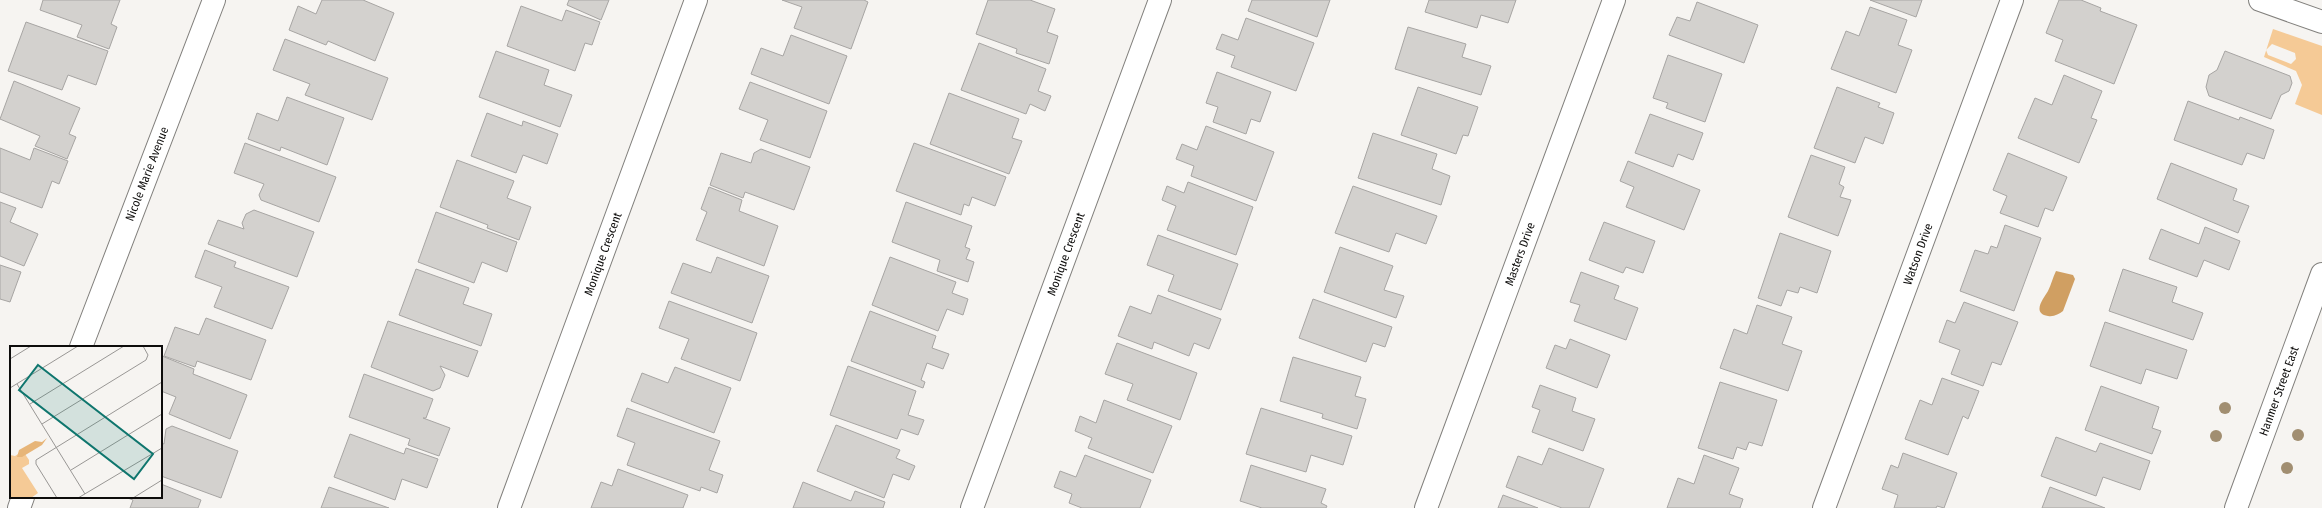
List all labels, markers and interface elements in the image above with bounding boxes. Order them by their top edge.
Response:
street label: Nicole Marie Avenue [123,125,171,223]
street label: Monique Crescent [581,210,625,298]
street label: Monique Crescent [1044,210,1088,298]
street label: Masters Drive [1502,220,1538,288]
street label: Watson Drive [1900,221,1936,287]
street label: Hanmer Street East [2256,344,2302,438]
inset map [10,346,162,498]

